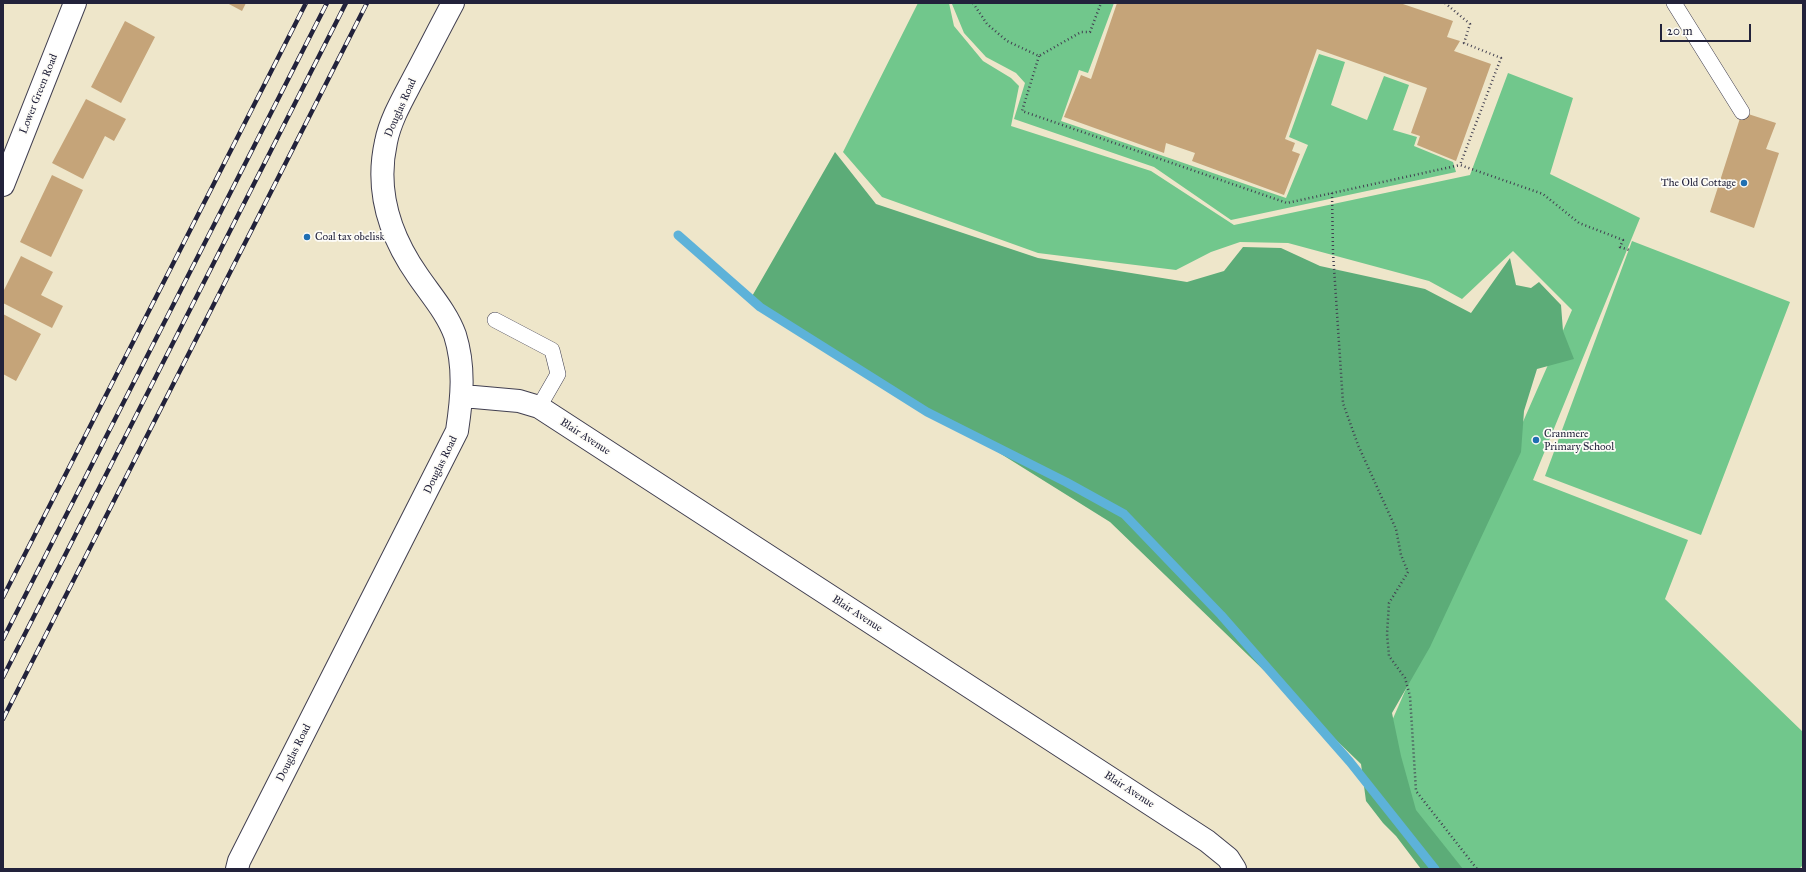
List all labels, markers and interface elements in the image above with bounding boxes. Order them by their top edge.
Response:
scale bar [1662,16,1753,42]
text: 20 m [1667,24,1693,38]
street label: Lower Green Road [17,52,61,136]
street label: Douglas Road [382,77,420,139]
place label: The Old Cottage [1661,176,1736,190]
marker: The Old Cottage [1739,178,1749,188]
place label: Coal tax obelisk [315,230,385,244]
marker: Coal tax obelisk [302,232,312,242]
street label: Blair Avenue [557,416,613,458]
place label: Cranmere Primary School [1544,427,1614,453]
street label: Douglas Road [421,434,461,496]
marker: Cranmere Primary School [1531,435,1541,445]
street label: Blair Avenue [829,593,885,635]
street label: Douglas Road [274,722,314,784]
street label: Blair Avenue [1101,769,1157,811]

